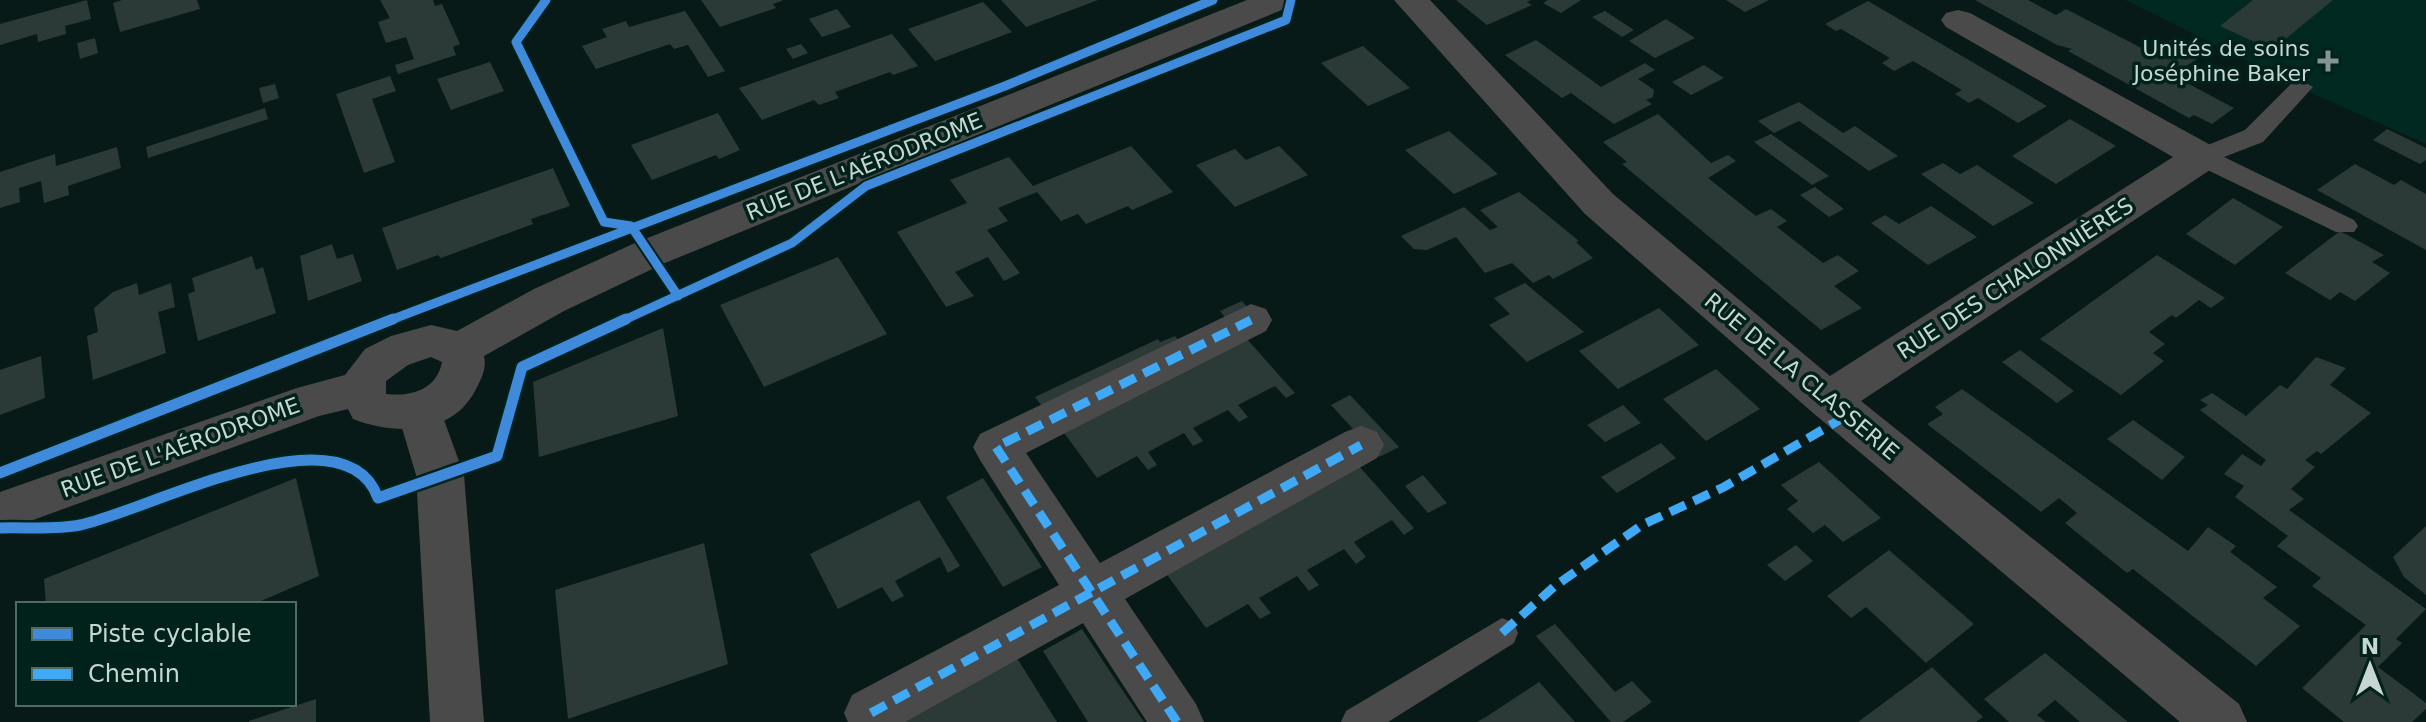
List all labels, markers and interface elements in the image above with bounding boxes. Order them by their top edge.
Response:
place label: Unités de soins Joséphine Baker [2131,36,2311,86]
marker: Unités de soins Joséphine Baker [2317,50,2339,72]
street label: RUE DE L'AÉRODROME [742,108,986,225]
street label: RUE DES CHALONNIÈRES [1893,193,2138,364]
street label: RUE DE LA CLASSERIE [1700,288,1904,465]
street label: RUE DE L'AÉRODROME [57,393,303,502]
legend [16,602,296,706]
text: Piste cyclable [88,620,252,648]
north arrow [2330,626,2410,706]
text: N [2361,634,2379,659]
text: Chemin [88,660,180,688]

